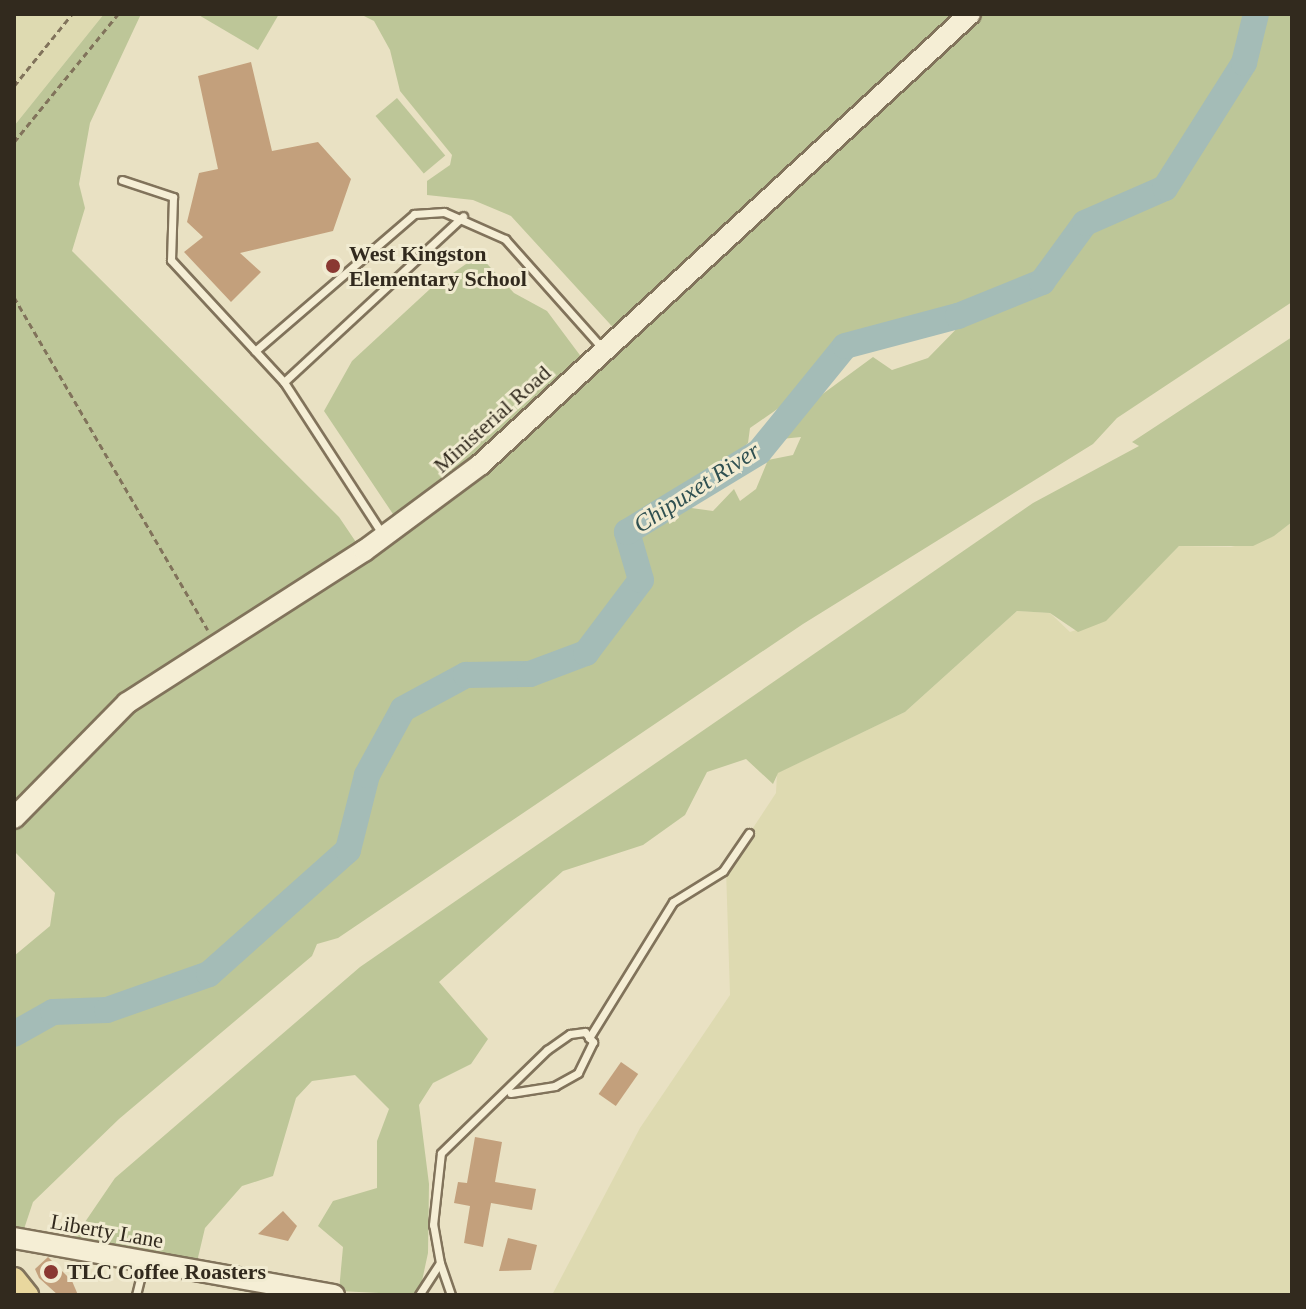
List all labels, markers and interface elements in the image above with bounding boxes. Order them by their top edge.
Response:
place label: West Kingston Elementary School [349,240,527,292]
marker: West Kingston Elementary School [324,257,342,275]
street label: Ministerial Road [428,360,556,478]
water label: Chipuxet River [629,437,765,539]
street label: Liberty Lane [48,1208,166,1254]
place label: TLC Coffee Roasters [67,1259,266,1285]
marker: TLC Coffee Roasters [42,1263,60,1281]

